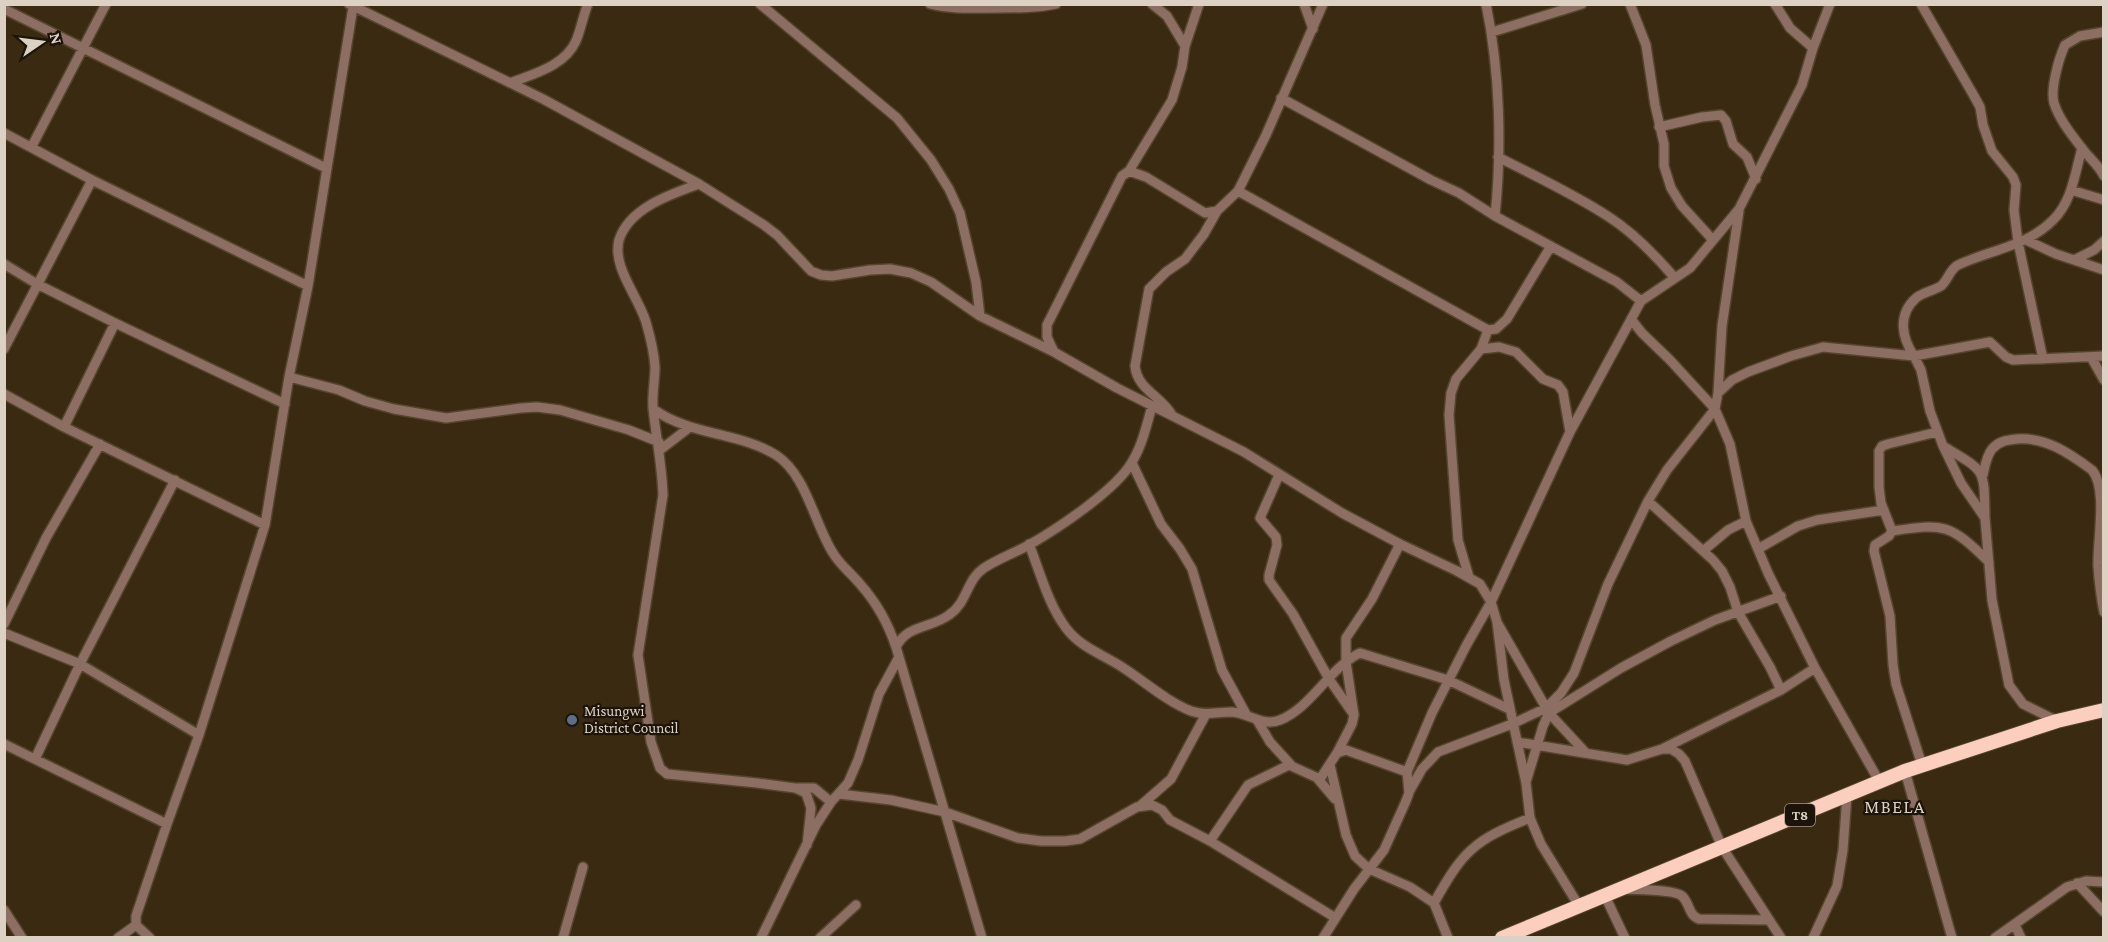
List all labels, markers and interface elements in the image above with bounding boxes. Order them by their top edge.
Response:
north arrow [12,12,72,72]
text: N [47,31,66,46]
place label: Misungwi District Council [584,703,678,736]
marker: Misungwi District Council [565,713,579,727]
district label: MBELA [1864,797,1926,817]
road number: T8 [1785,804,1815,826]

